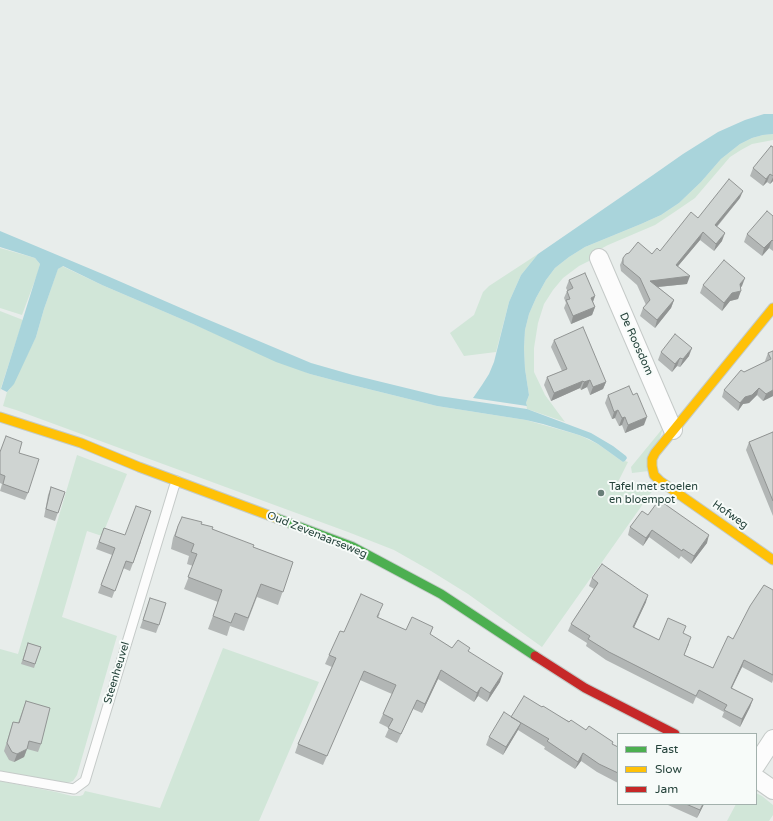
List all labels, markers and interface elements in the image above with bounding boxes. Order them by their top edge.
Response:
street label: De Roosdom [616,311,656,377]
place label: Tafel met stoelen en bloempot [609,480,698,506]
marker: Tafel met stoelen en bloempot [596,488,606,498]
street label: Hofweg [710,498,750,532]
street label: Oud Zevenaarseweg [265,509,369,561]
street label: Steenheuvel [101,640,133,706]
legend [617,733,757,805]
text: Fast [655,742,678,756]
text: Slow [655,762,682,776]
text: Jam [655,782,678,796]

